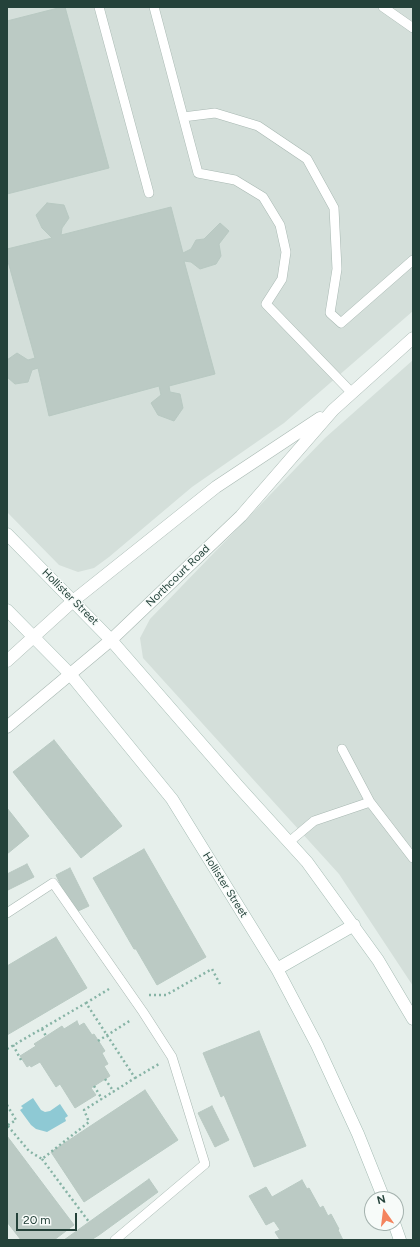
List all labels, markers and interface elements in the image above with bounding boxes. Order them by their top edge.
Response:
street label: Northcourt Road [143,542,213,610]
street label: Hollister Street [39,566,101,628]
street label: Hollister Street [200,850,250,920]
north arrow [364,1191,404,1231]
text: N [376,1193,387,1207]
scale bar [18,1205,79,1231]
text: 20 m [23,1213,51,1227]

